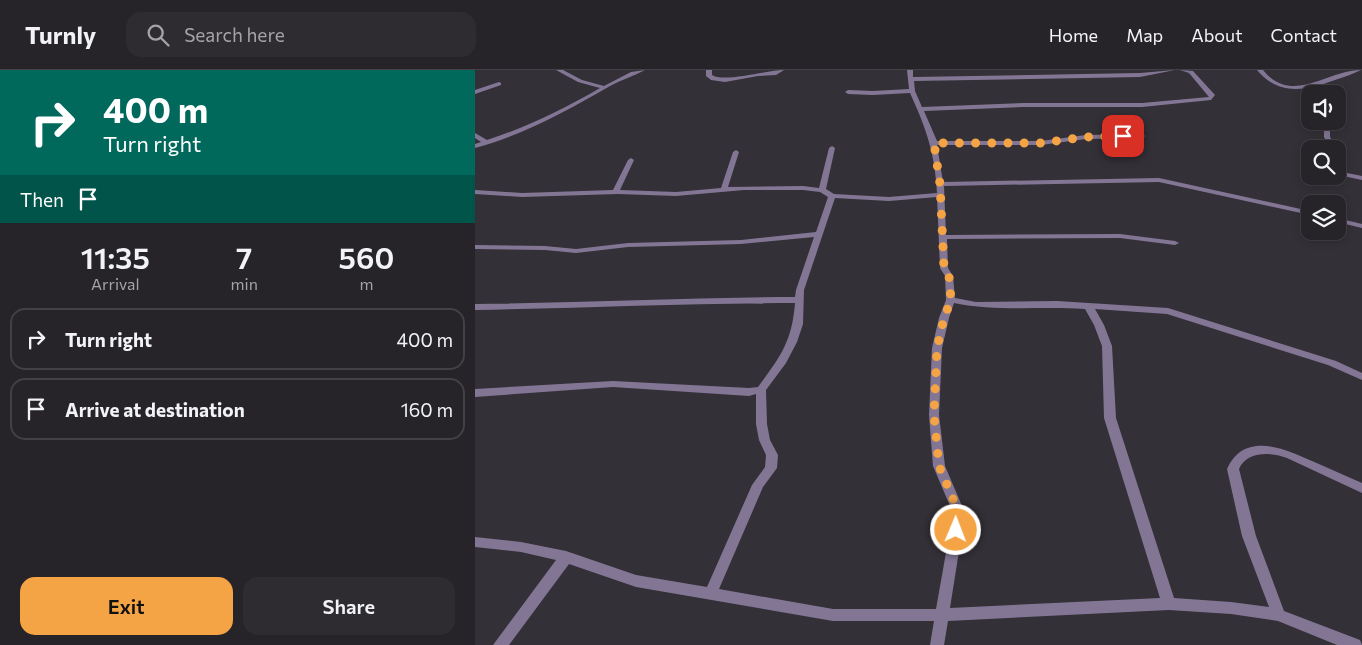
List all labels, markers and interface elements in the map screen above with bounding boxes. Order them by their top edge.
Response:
search box [126,12,476,57]
text: Turnly [25,20,96,49]
icon: search [144,21,172,49]
text: Search here [184,23,285,46]
text: Home [1049,24,1098,46]
text: Map [1126,24,1163,46]
text: About [1191,24,1243,46]
text: Contact [1271,24,1337,46]
map controls [1301,85,1346,240]
button: sound [1301,85,1346,130]
text: 400 m [103,87,208,130]
icon: right [20,90,85,155]
pin [1102,115,1144,157]
icon: arrive [1109,122,1137,150]
text: Turn right [103,130,201,157]
button: search [1301,140,1346,185]
icon: arrive [74,185,102,213]
text: Then [20,188,64,211]
button: layers [1301,195,1346,240]
text: 11:35 [81,238,150,275]
text: 7 [236,238,252,275]
text: 560 [339,238,394,275]
text: Arrival [91,274,140,293]
text: min [231,274,258,293]
text: m [359,274,373,293]
icon: right [22,325,50,353]
text: Turn right [65,328,152,351]
text: 400 m [397,328,453,351]
icon: arrive [22,395,50,423]
text: Arrive at destination [65,398,245,421]
text: 160 m [401,398,453,421]
position arrow [929,503,981,555]
button: Exit [20,577,233,635]
button: Share [243,577,455,635]

